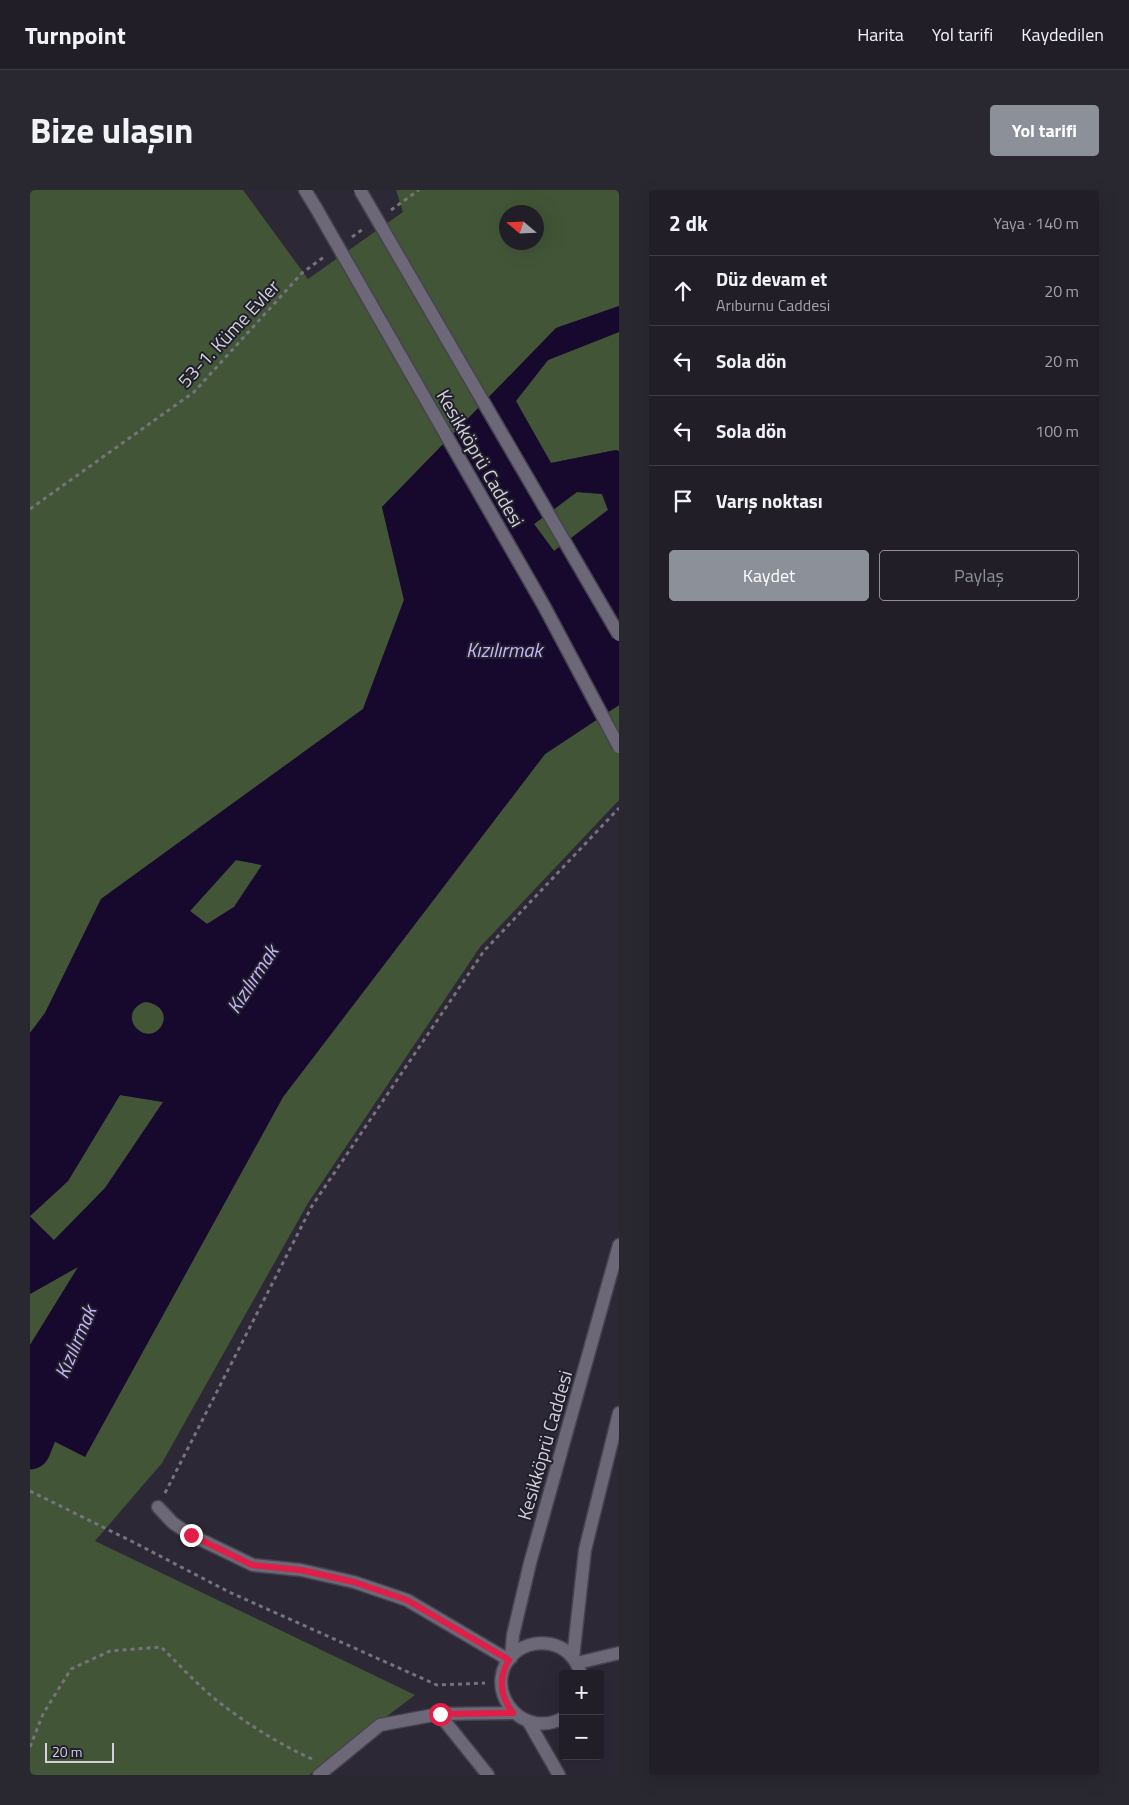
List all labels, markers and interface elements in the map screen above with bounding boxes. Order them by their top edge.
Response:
text: Turnpoint [25,17,126,53]
text: Harita [857,21,904,48]
text: Yol tarifi [932,21,993,48]
text: Kaydedilen [1021,21,1104,48]
text: Bize ulaşın [30,103,193,157]
button: Yol tarifi [990,105,1099,156]
north arrow [499,205,544,250]
text: 2 dk [669,207,708,239]
text: Yaya · 140 m [994,211,1079,235]
text: Düz devam et [716,264,827,293]
street label: 53-1. Küme Evler [170,272,286,394]
icon: ahead [669,277,697,305]
text: 20 m [1044,279,1079,303]
text: Arıburnu Caddesi [716,293,830,317]
text: Sola dön [716,346,787,375]
icon: left [669,347,697,375]
text: 20 m [1044,349,1079,373]
street label: Kesikköprü Caddesi [430,384,532,532]
text: Sola dön [716,416,787,445]
icon: left [669,417,697,445]
text: 100 m [1035,419,1079,443]
text: Varış noktası [716,486,823,515]
icon: arrive [669,487,697,515]
button: Kaydet [669,550,869,601]
button: Paylaş [879,550,1079,601]
water label: Kızılırmak [466,634,544,665]
water label: Kızılırmak [218,937,287,1019]
water label: Kızılırmak [46,1299,105,1383]
street label: Kesikköprü Caddesi [509,1367,579,1523]
route end [180,1524,203,1547]
map controls [559,1670,604,1760]
button: + [559,1670,604,1715]
route start [429,1703,452,1726]
button: − [559,1715,604,1760]
scale bar [45,1740,114,1763]
text: 20 m [52,1741,82,1762]

